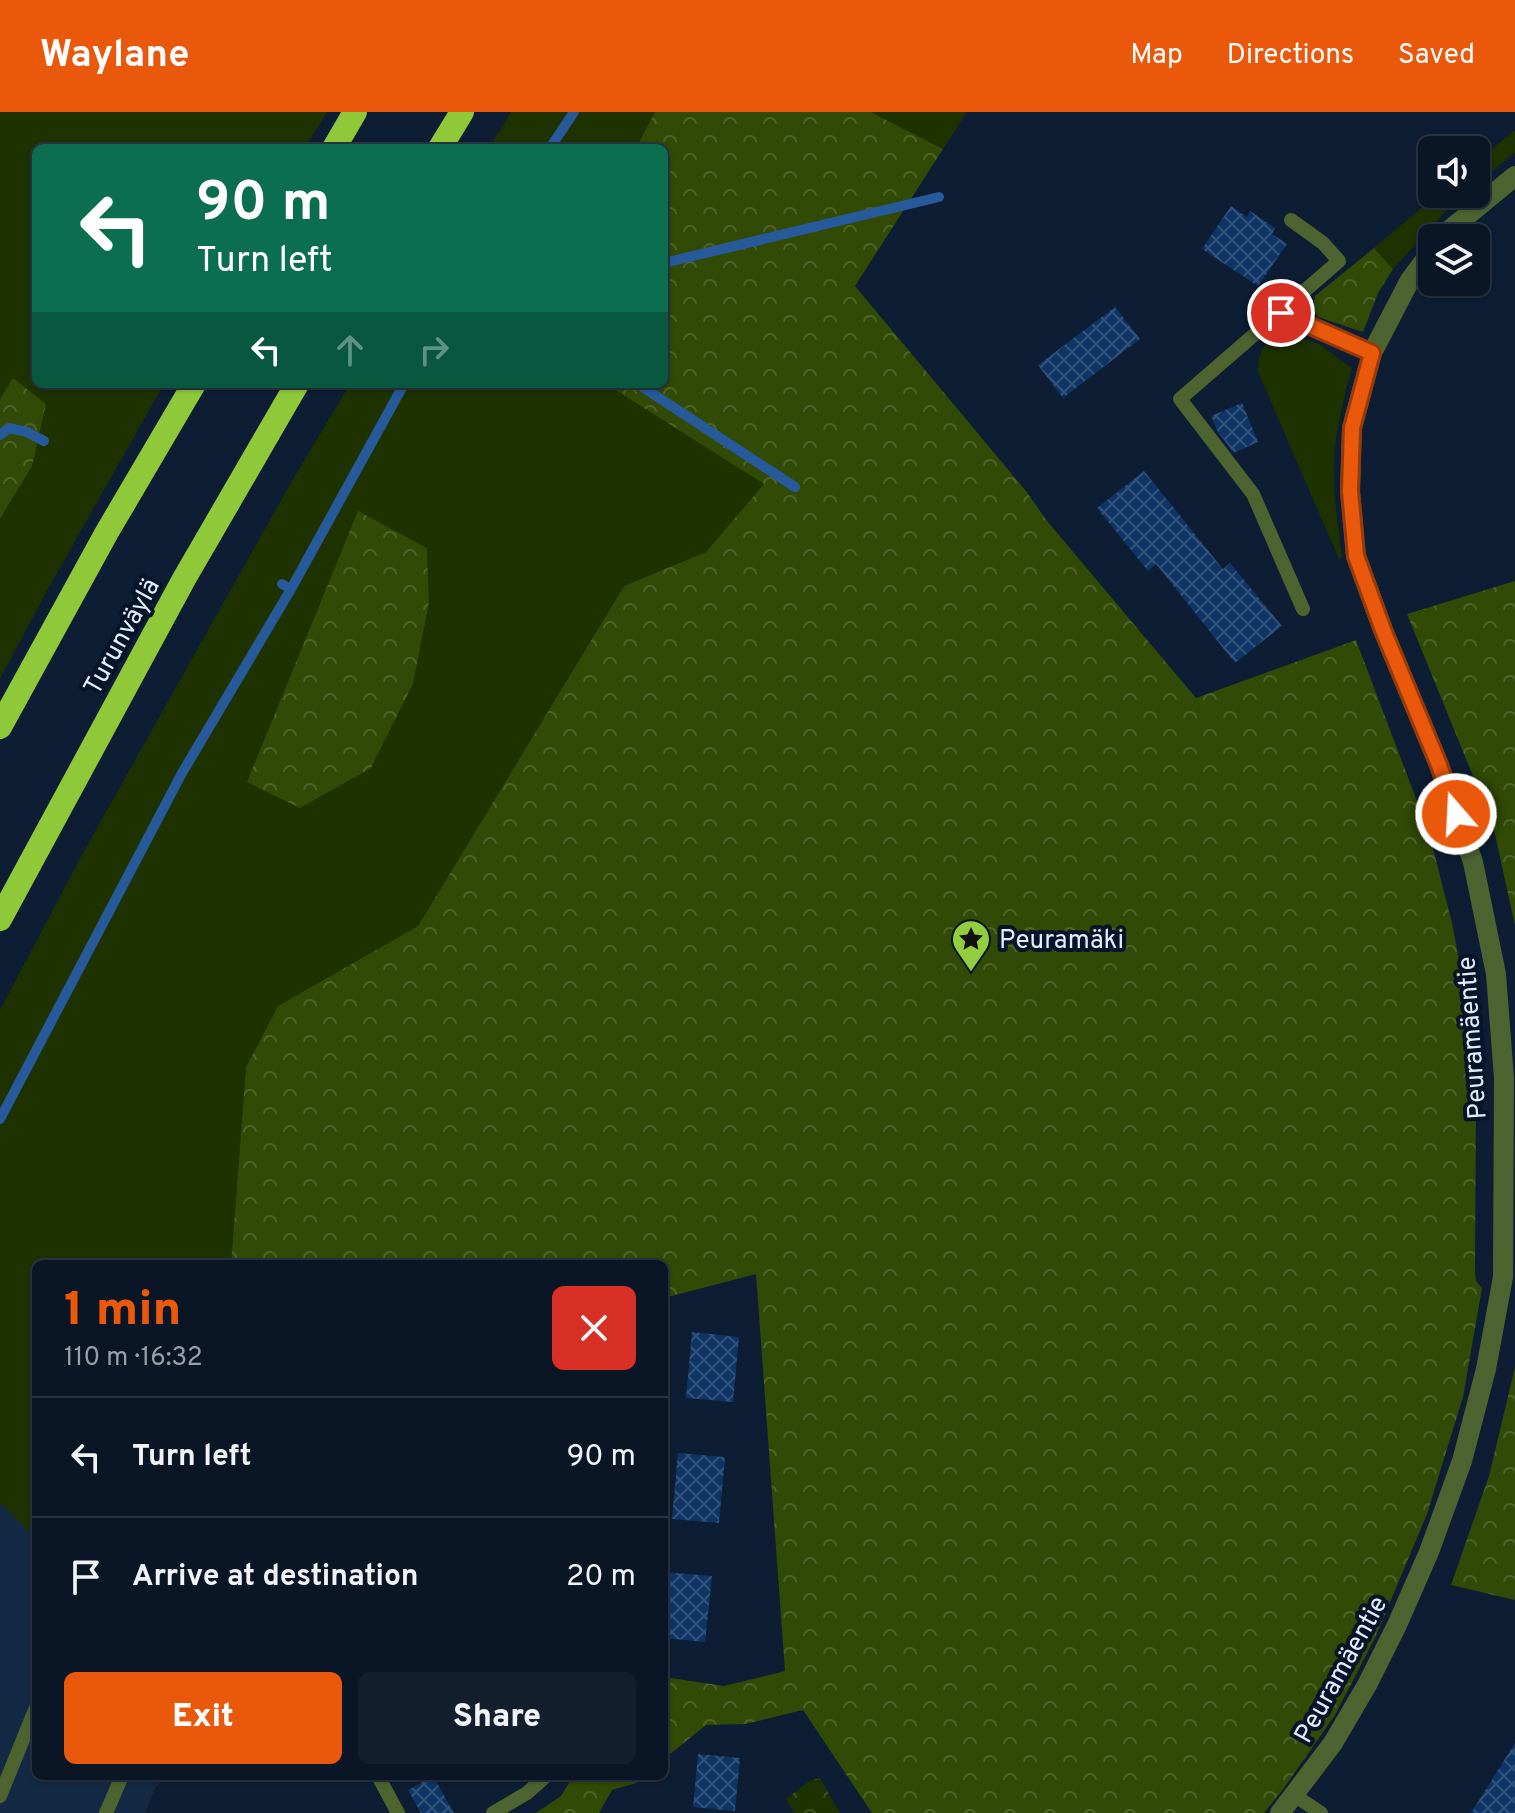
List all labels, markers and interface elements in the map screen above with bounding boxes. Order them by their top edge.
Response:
text: Waylane [40,32,189,81]
text: Map [1130,38,1183,74]
text: Directions [1227,38,1354,74]
text: Saved [1398,38,1475,74]
map controls [1418,136,1490,296]
button: sound [1418,136,1490,208]
text: 90 m [196,170,331,240]
icon: left [64,176,168,280]
button: layers [1418,224,1490,296]
text: Turn left [196,239,333,285]
pin [1247,279,1315,347]
icon: arrive [1259,291,1303,335]
icon: left [244,328,288,372]
icon: ahead [328,328,372,372]
icon: right [412,328,456,372]
street label: Turunväylä [78,573,169,701]
position arrow [1414,772,1498,856]
place icon: Peuramäki [950,918,992,973]
place label: Peuramäki [999,925,1124,958]
street label: Peuramäentie [1451,955,1496,1120]
text: 1 min [64,1282,181,1342]
button: close [552,1286,636,1370]
text: 110 m · 16:32 [64,1342,203,1375]
icon: left [64,1435,108,1479]
text: Turn left [132,1439,252,1476]
text: 90 m [567,1439,636,1476]
icon: arrive [64,1555,108,1599]
text: Arrive at destination [132,1559,418,1596]
text: 20 m [566,1559,636,1596]
street label: Peuramäentie [1288,1591,1396,1749]
button: Exit [64,1672,342,1764]
button: Share [358,1672,636,1764]

